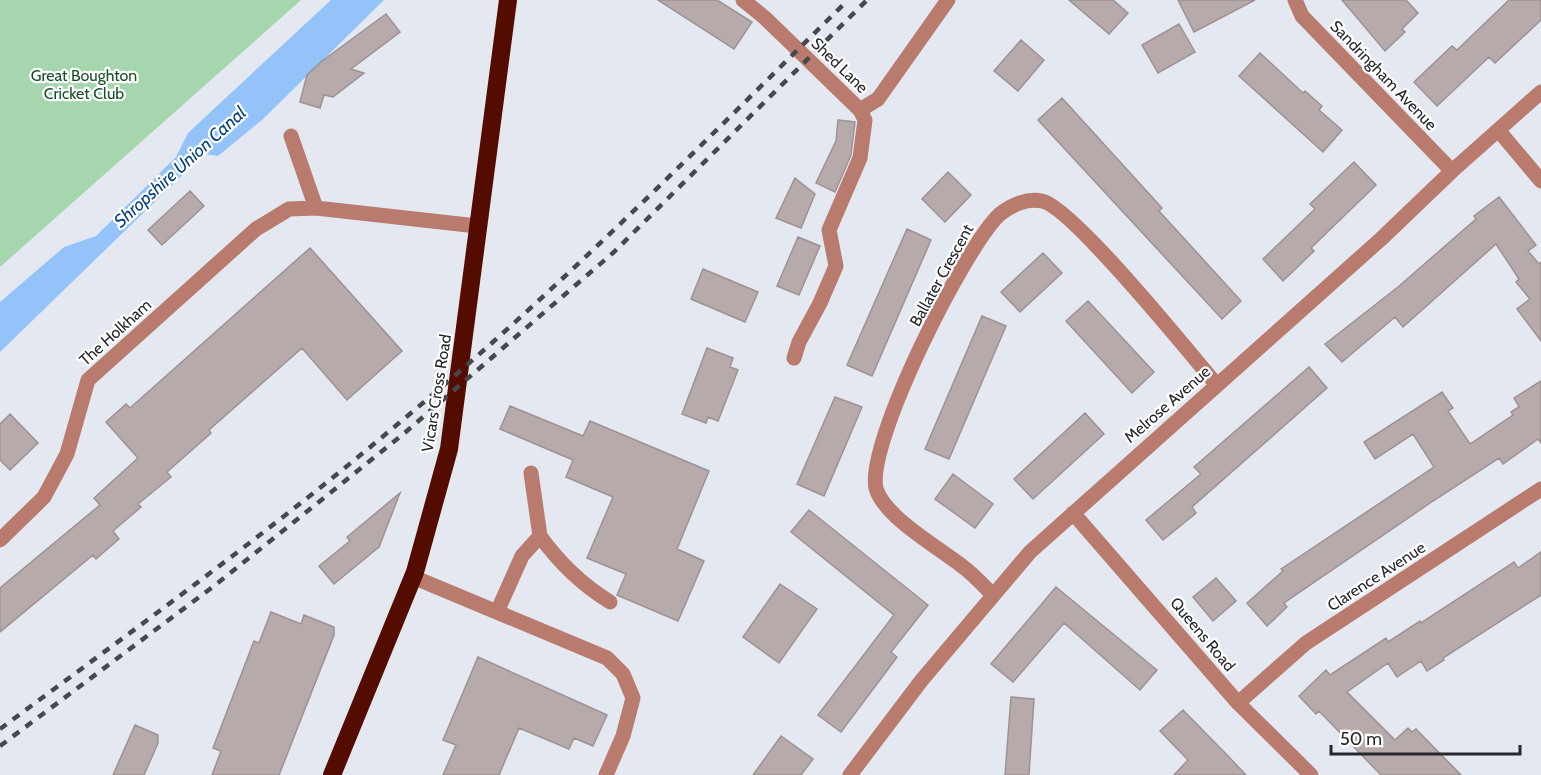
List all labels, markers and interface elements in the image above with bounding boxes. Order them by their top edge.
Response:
street label: Sandringham Avenue [1326,17,1441,134]
street label: Shed Lane [807,34,872,97]
park label: Great Boughton Cricket Club [31,66,137,103]
water label: Shropshire Union Canal [109,101,251,232]
street label: Ballater Crescent [906,221,978,329]
street label: The Holkham [75,295,155,370]
street label: Vicars Cross Road [418,333,455,453]
street label: Melrose Avenue [1121,362,1214,447]
street label: Clarence Avenue [1324,538,1429,615]
street label: Queens Road [1166,593,1239,675]
scale bar [1331,718,1520,756]
text: 50 m [1340,728,1382,750]

